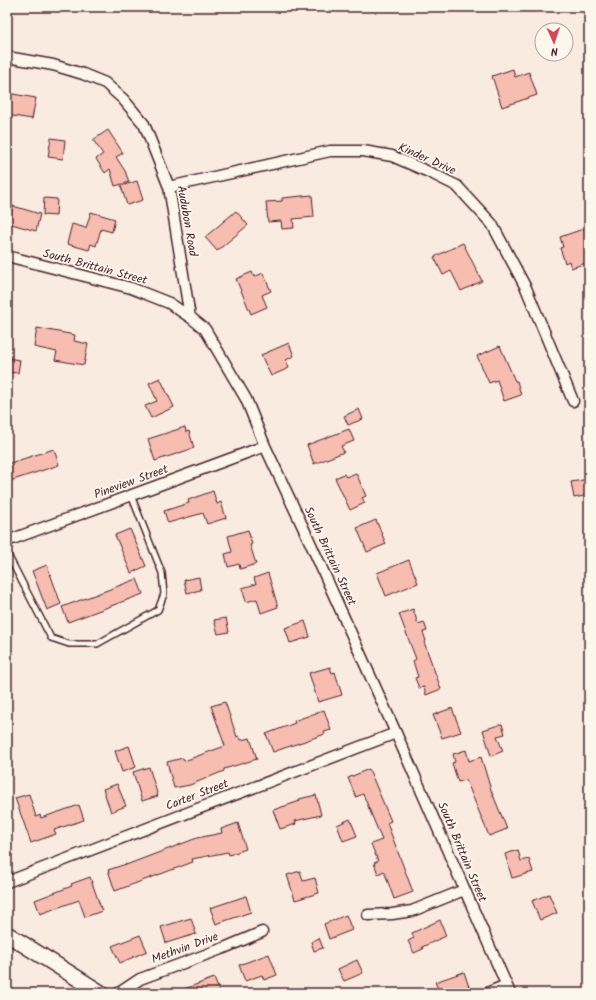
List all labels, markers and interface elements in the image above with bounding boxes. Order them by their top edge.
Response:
north arrow [534,22,574,62]
text: N [550,42,558,60]
street label: Kinder Drive [395,138,460,180]
street label: Audubon Road [171,184,203,259]
street label: South Brittain Street [41,244,150,290]
street label: Pineview Street [91,460,171,504]
street label: South Brittain Street [299,503,361,609]
street label: Carter Street [163,774,232,816]
street label: South Brittain Street [432,799,492,905]
street label: Methvin Drive [149,927,222,969]

